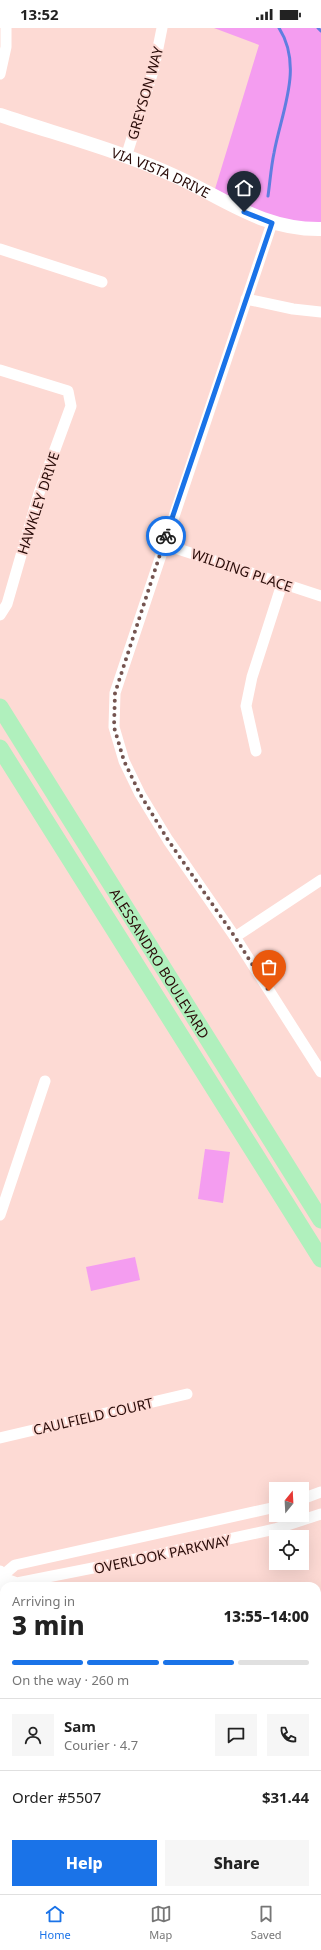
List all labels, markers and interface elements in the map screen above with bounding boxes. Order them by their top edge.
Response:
text: 13:52 [20,4,59,24]
street label: GREYSON WAY [123,44,167,142]
street label: VIA VISTA DRIVE [109,142,214,202]
pin [227,171,261,212]
icon: home [233,177,255,199]
street label: HAWKLEY DRIVE [12,449,64,557]
courier [146,516,186,556]
icon: bike [155,525,177,547]
street label: WILDING PLACE [189,544,295,596]
street label: ALESSANDRO BOULEVARD [106,884,214,1042]
pin [252,950,286,991]
icon: bag [258,956,280,978]
street label: CAULFIELD COURT [31,1393,155,1439]
north arrow [269,1482,309,1522]
map controls [269,1482,309,1570]
street label: OVERLOOK PARKWAY [92,1530,232,1578]
button: locate [269,1530,309,1570]
text: Arriving in [12,1592,75,1610]
text: 13:55–14:00 [224,1606,309,1626]
text: 3 min [12,1607,85,1643]
text: On the way · 260 m [12,1671,129,1689]
button: person [12,1714,54,1756]
button: chat [215,1714,257,1756]
button: phone [267,1714,309,1756]
text: Sam [64,1716,96,1736]
text: Courier · 4.7 [64,1736,138,1754]
text: Order #5507 [12,1787,101,1807]
text: $31.44 [262,1787,309,1807]
button: Help [12,1840,157,1886]
button: Share [165,1840,309,1886]
tab: Home [39,1903,71,1942]
tab: Map [149,1903,172,1942]
tab: Saved [251,1903,282,1942]

